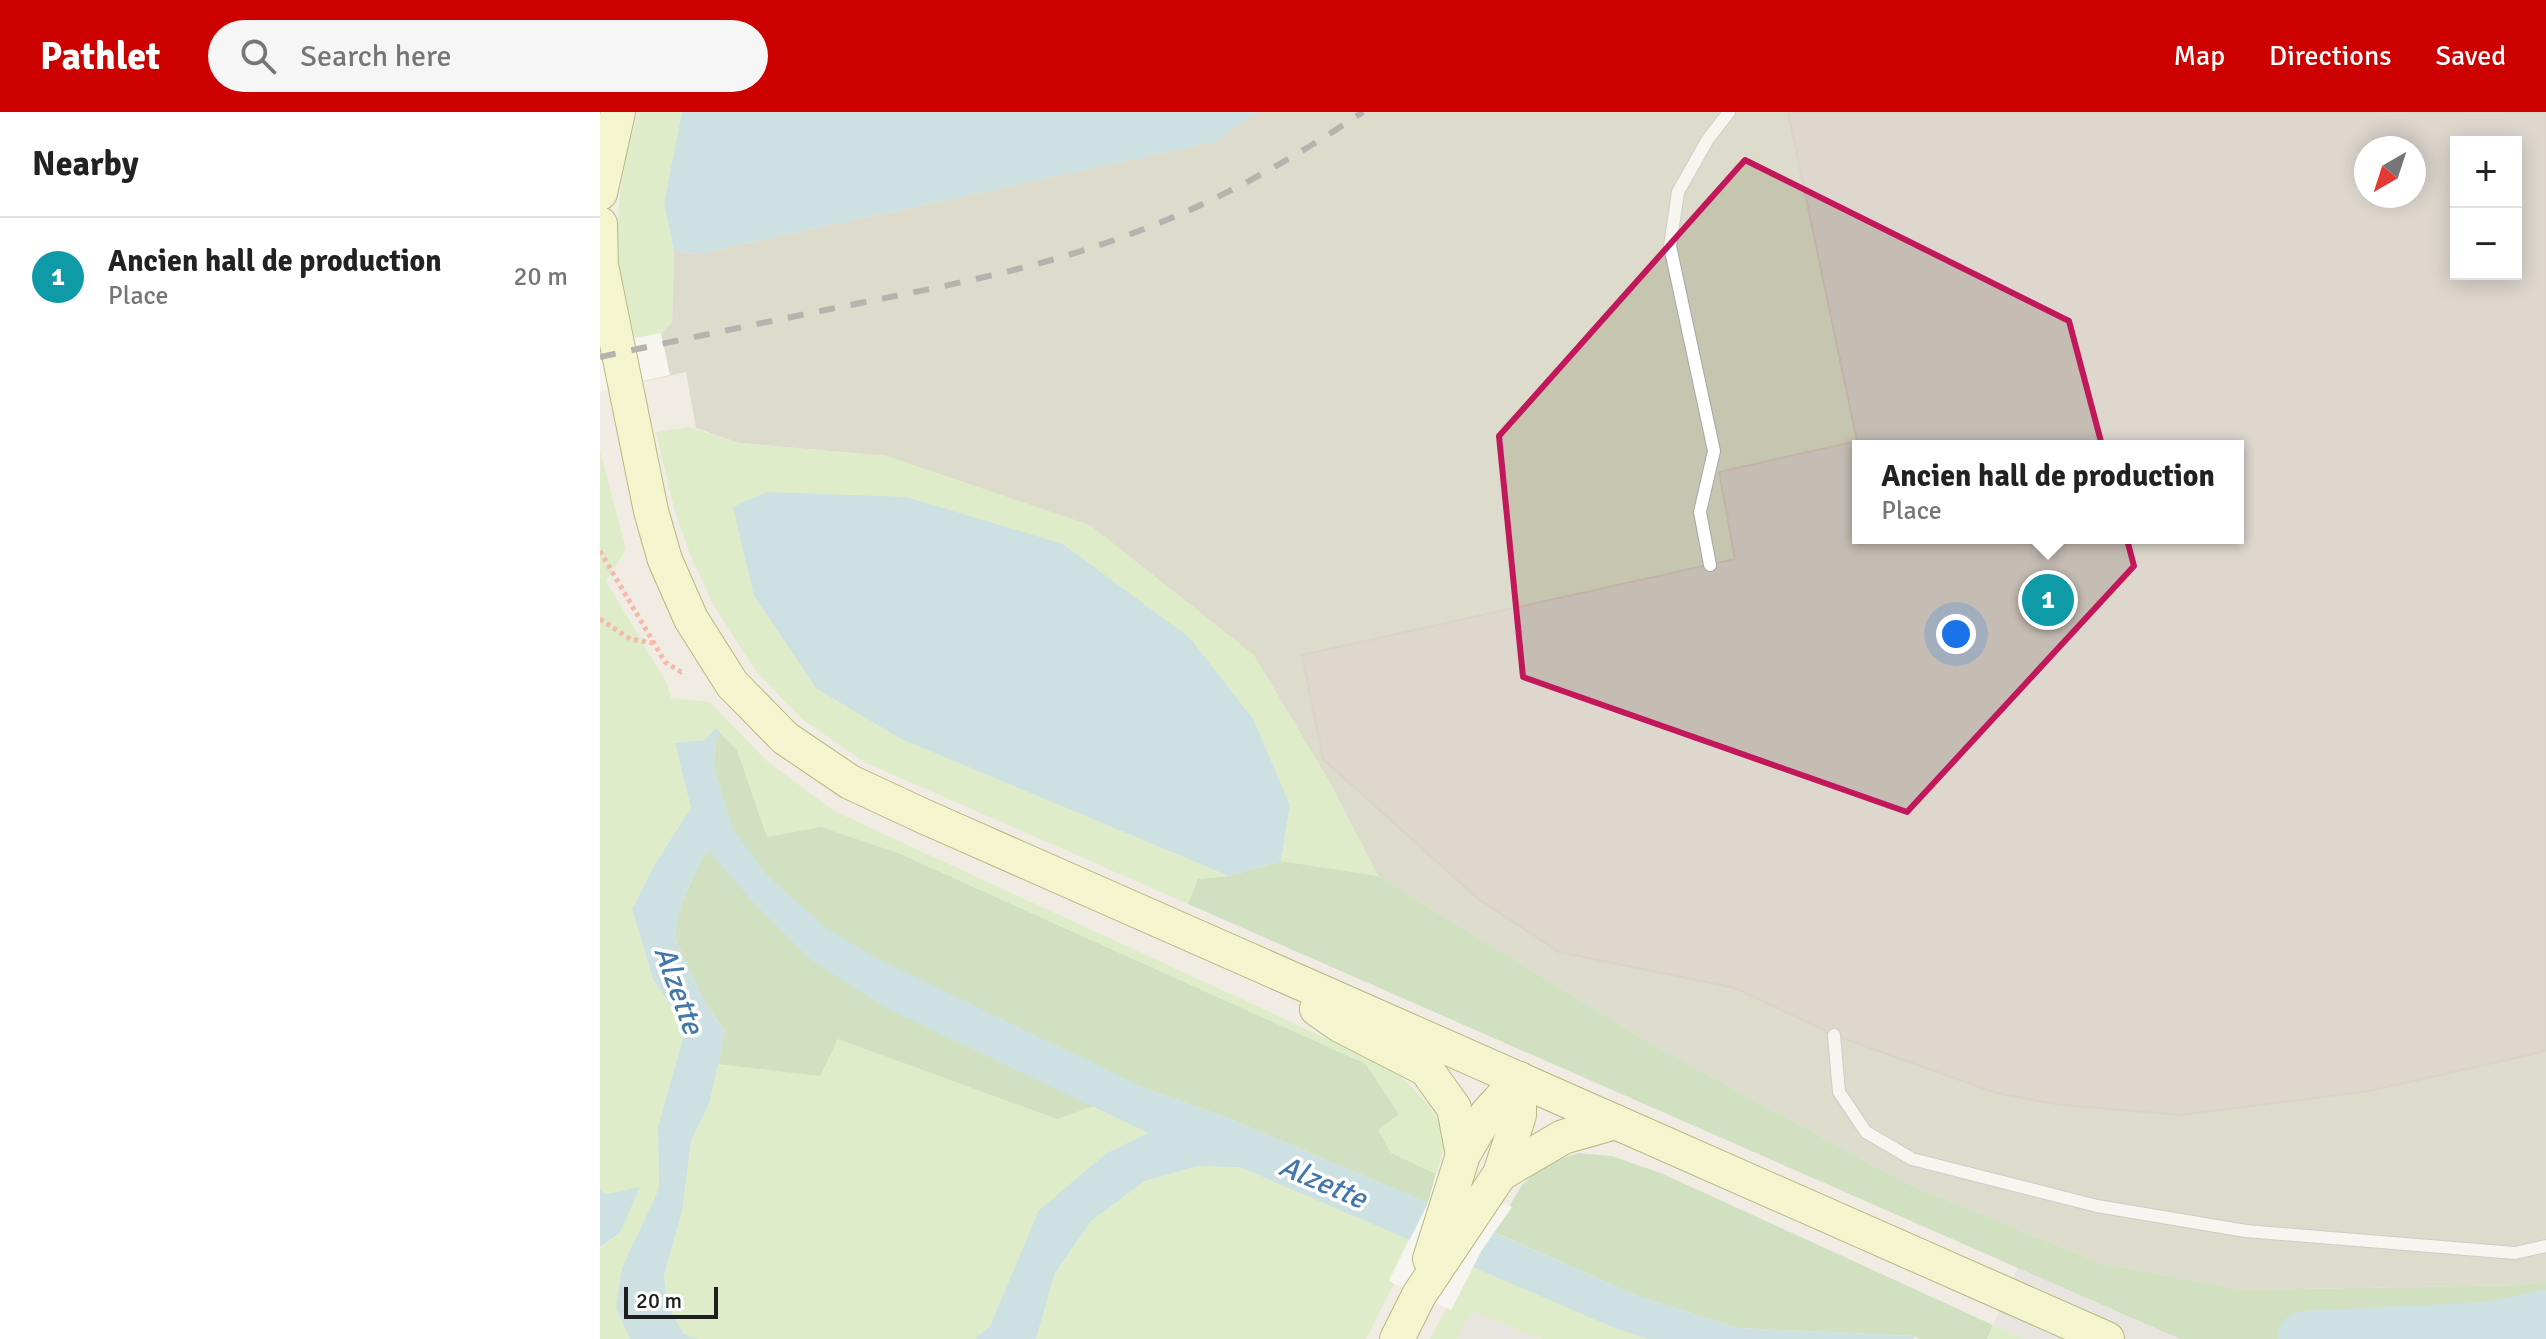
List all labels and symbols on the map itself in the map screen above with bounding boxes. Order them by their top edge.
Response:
north arrow [2354,136,2426,208]
pin: 1 [2022,570,2074,630]
your location [1936,614,1976,654]
water label: Alzette [646,941,712,1041]
water label: Alzette [1274,1148,1374,1218]
scale bar [624,1283,718,1319]

